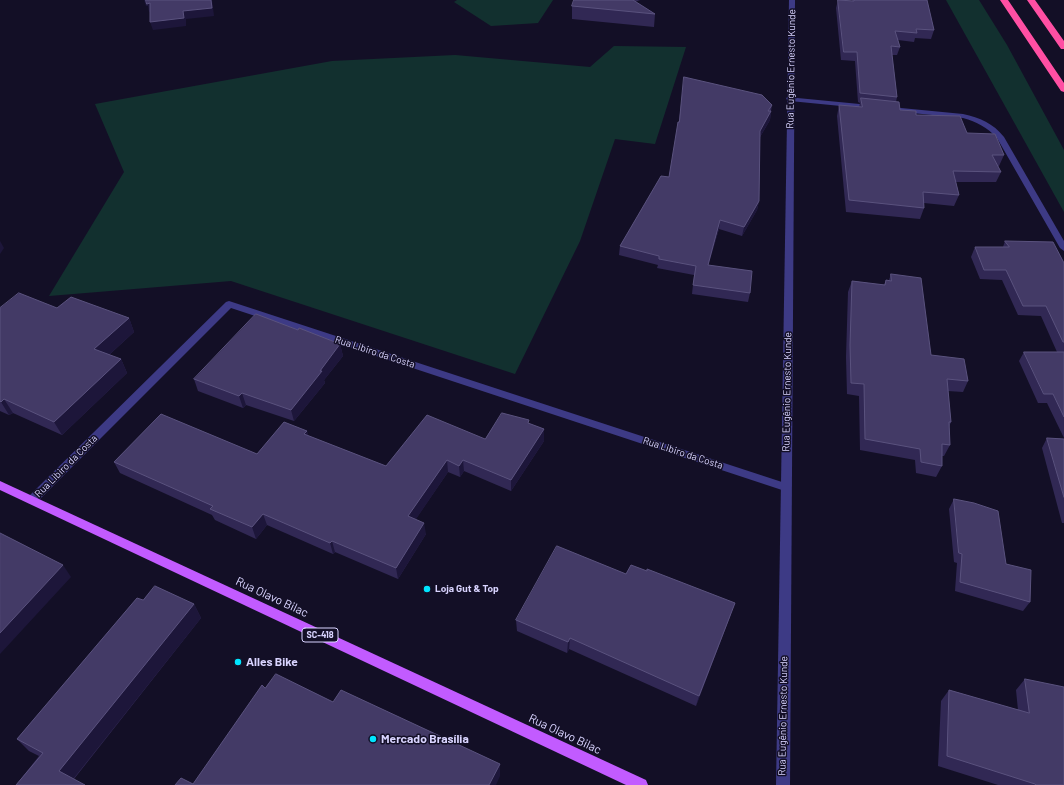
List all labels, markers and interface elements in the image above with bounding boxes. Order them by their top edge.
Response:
street label: Rua Eugênio Ernesto Kunde [784,9,798,129]
street label: Rua Eugênio Ernesto Kunde [780,332,794,452]
street label: Rua Libiro da Costa [333,333,417,371]
street label: Rua Libiro da Costa [32,432,100,500]
street label: Rua Libiro da Costa [641,434,725,472]
street label: Rua Olavo Bilac [233,574,311,620]
place label: Loja Gut & Top [435,583,499,595]
marker: Loja Gut & Top [422,584,432,594]
road number: SC-418 [302,628,338,642]
place label: Alles Bike [246,655,298,669]
street label: Rua Eugênio Ernesto Kunde [776,656,790,776]
marker: Alles Bike [233,657,243,667]
street label: Rua Olavo Bilac [526,711,604,757]
place label: Mercado Brasília [381,732,469,746]
marker: Mercado Brasília [368,734,378,744]

